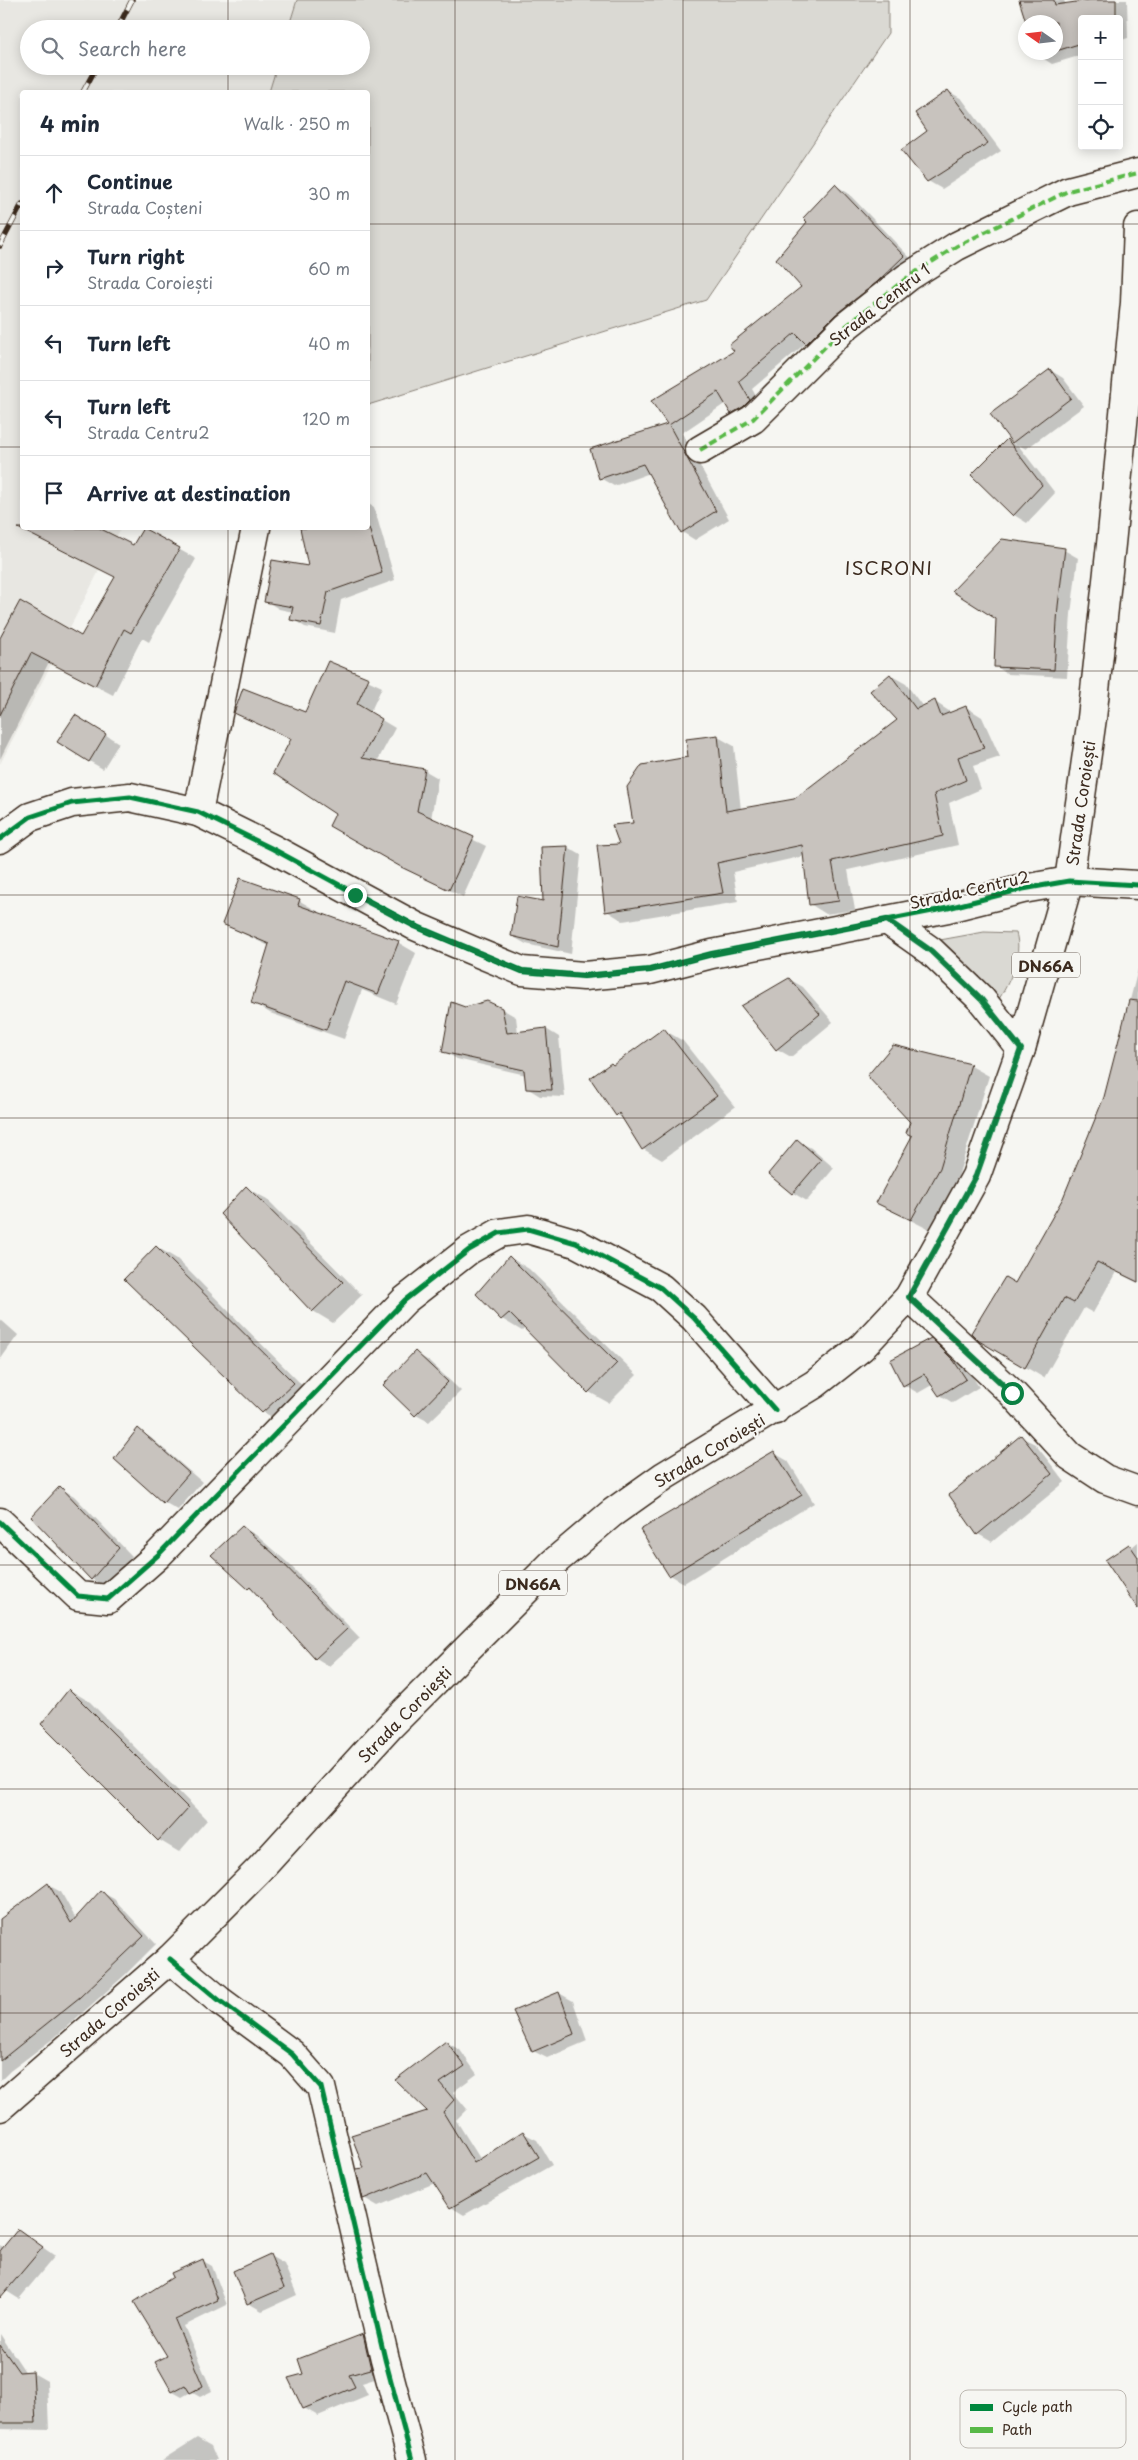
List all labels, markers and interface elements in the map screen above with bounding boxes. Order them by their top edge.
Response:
north arrow [1018,15,1063,60]
map controls [1078,15,1123,150]
button: + [1078,15,1123,60]
search box [20,20,370,75]
icon: search [38,34,66,62]
text: Search here [78,34,187,62]
button: − [1078,60,1123,105]
button: locate [1078,105,1123,150]
text: 4 min [40,107,100,139]
text: Walk · 250 m [244,111,350,135]
text: Continue [87,167,173,195]
icon: ahead [40,179,68,207]
text: 30 m [308,181,350,205]
text: Strada Coșteni [87,195,202,219]
text: Turn right [87,242,185,270]
icon: right [40,254,68,282]
text: 60 m [308,256,350,280]
street label: Strada Centru 1 [823,257,935,351]
text: Strada Coroiești [87,270,213,294]
icon: left [40,329,68,357]
text: Turn left [87,329,171,357]
text: 40 m [308,331,350,355]
text: Turn left [87,392,171,420]
icon: left [40,404,68,432]
text: 120 m [303,406,350,430]
text: Strada Centru2 [87,420,210,444]
icon: arrive [40,479,68,507]
text: Arrive at destination [87,479,291,507]
district label: ISCRONI [845,553,933,581]
street label: Strada Coroiești [1059,739,1101,867]
street label: Strada Centru2 [907,864,1031,914]
route end [344,884,367,907]
road number: DN66A [1012,952,1080,978]
route start [1001,1382,1024,1405]
street label: Strada Coroiești [649,1407,769,1493]
road number: DN66A [499,1570,567,1596]
street label: Strada Coroiești [352,1660,456,1768]
street label: Strada Coroiești [54,1962,164,2062]
legend [960,2390,1126,2448]
text: Cycle path [1002,2396,1073,2417]
text: Path [1002,2419,1032,2440]

